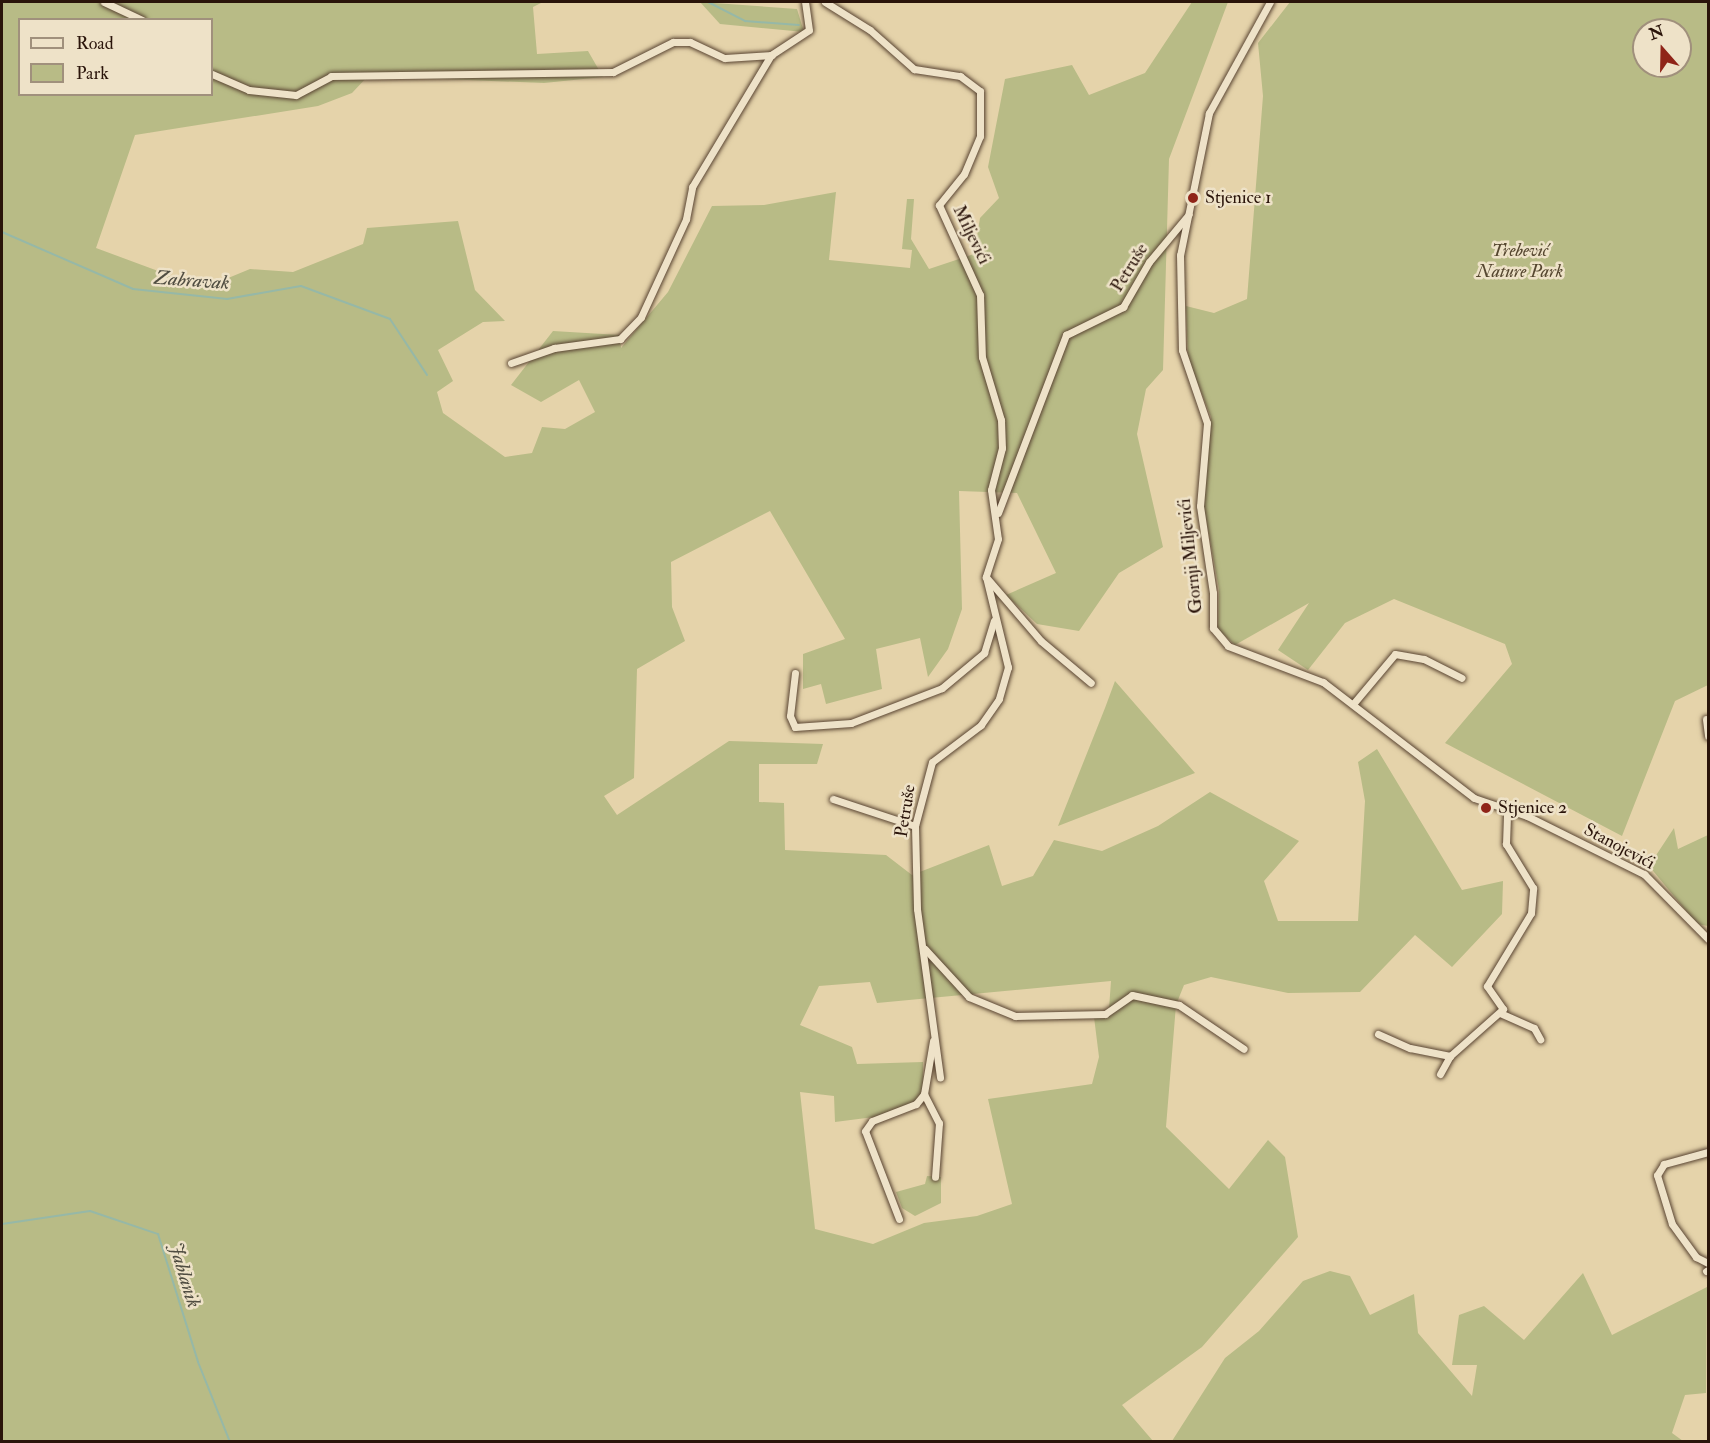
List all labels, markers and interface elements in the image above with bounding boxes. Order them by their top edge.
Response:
legend [18,18,213,96]
north arrow [1632,18,1692,78]
text: N [1646,21,1667,45]
text: Road [76,32,114,55]
text: Park [76,62,109,85]
place label: Stjenice 1 [1205,187,1272,209]
marker: Stjenice 1 [1186,191,1200,205]
street label: Miljevići [947,202,995,268]
street label: Petruše [1107,240,1153,296]
park label: Trebević Nature Park [1477,241,1563,284]
water label: Zabravak [154,265,230,295]
street label: Gornji Miljevići [1174,497,1208,615]
street label: Petruše [891,783,921,839]
place label: Stjenice 2 [1498,797,1567,819]
marker: Stjenice 2 [1479,801,1493,815]
street label: Stanojevići [1580,819,1658,875]
water label: Jablanik [164,1239,206,1311]

